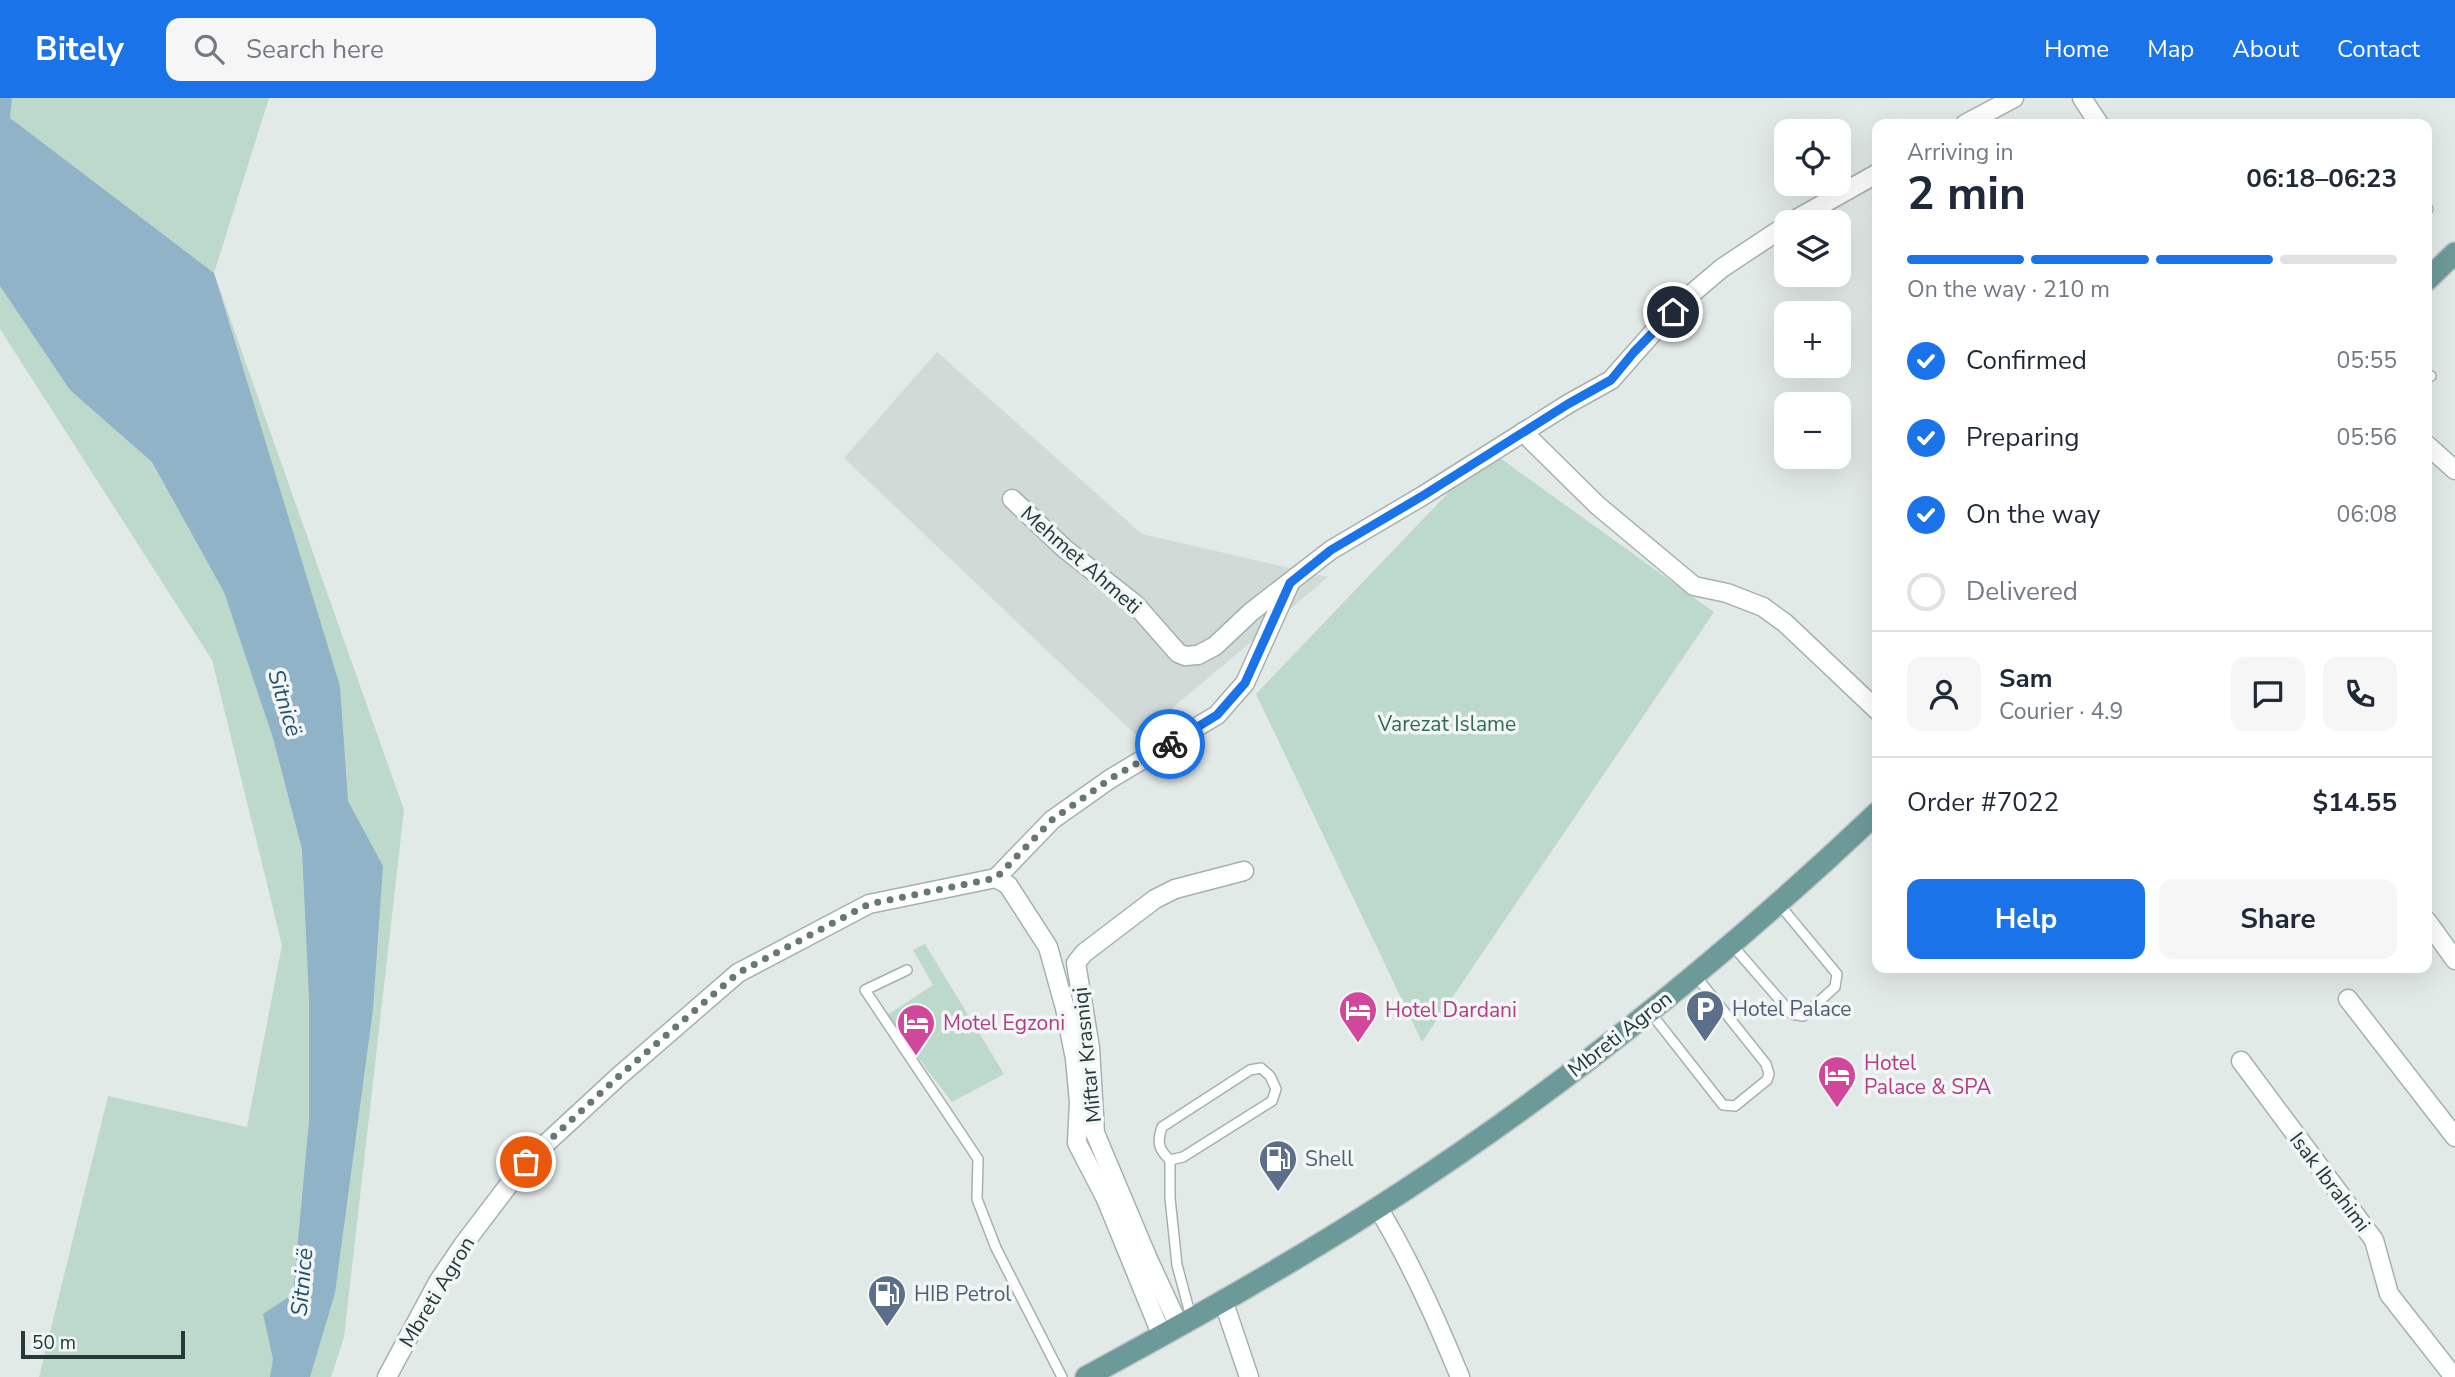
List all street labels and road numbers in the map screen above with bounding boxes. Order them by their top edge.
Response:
street label: Mehmet Ahmeti [1015,500,1147,620]
street label: Mbreti Agron [1562,985,1678,1083]
street label: Miftar Krasniqi [1066,986,1108,1124]
street label: Isak Ibrahimi [2283,1126,2377,1238]
street label: Mbreti Agron [393,1231,481,1353]

